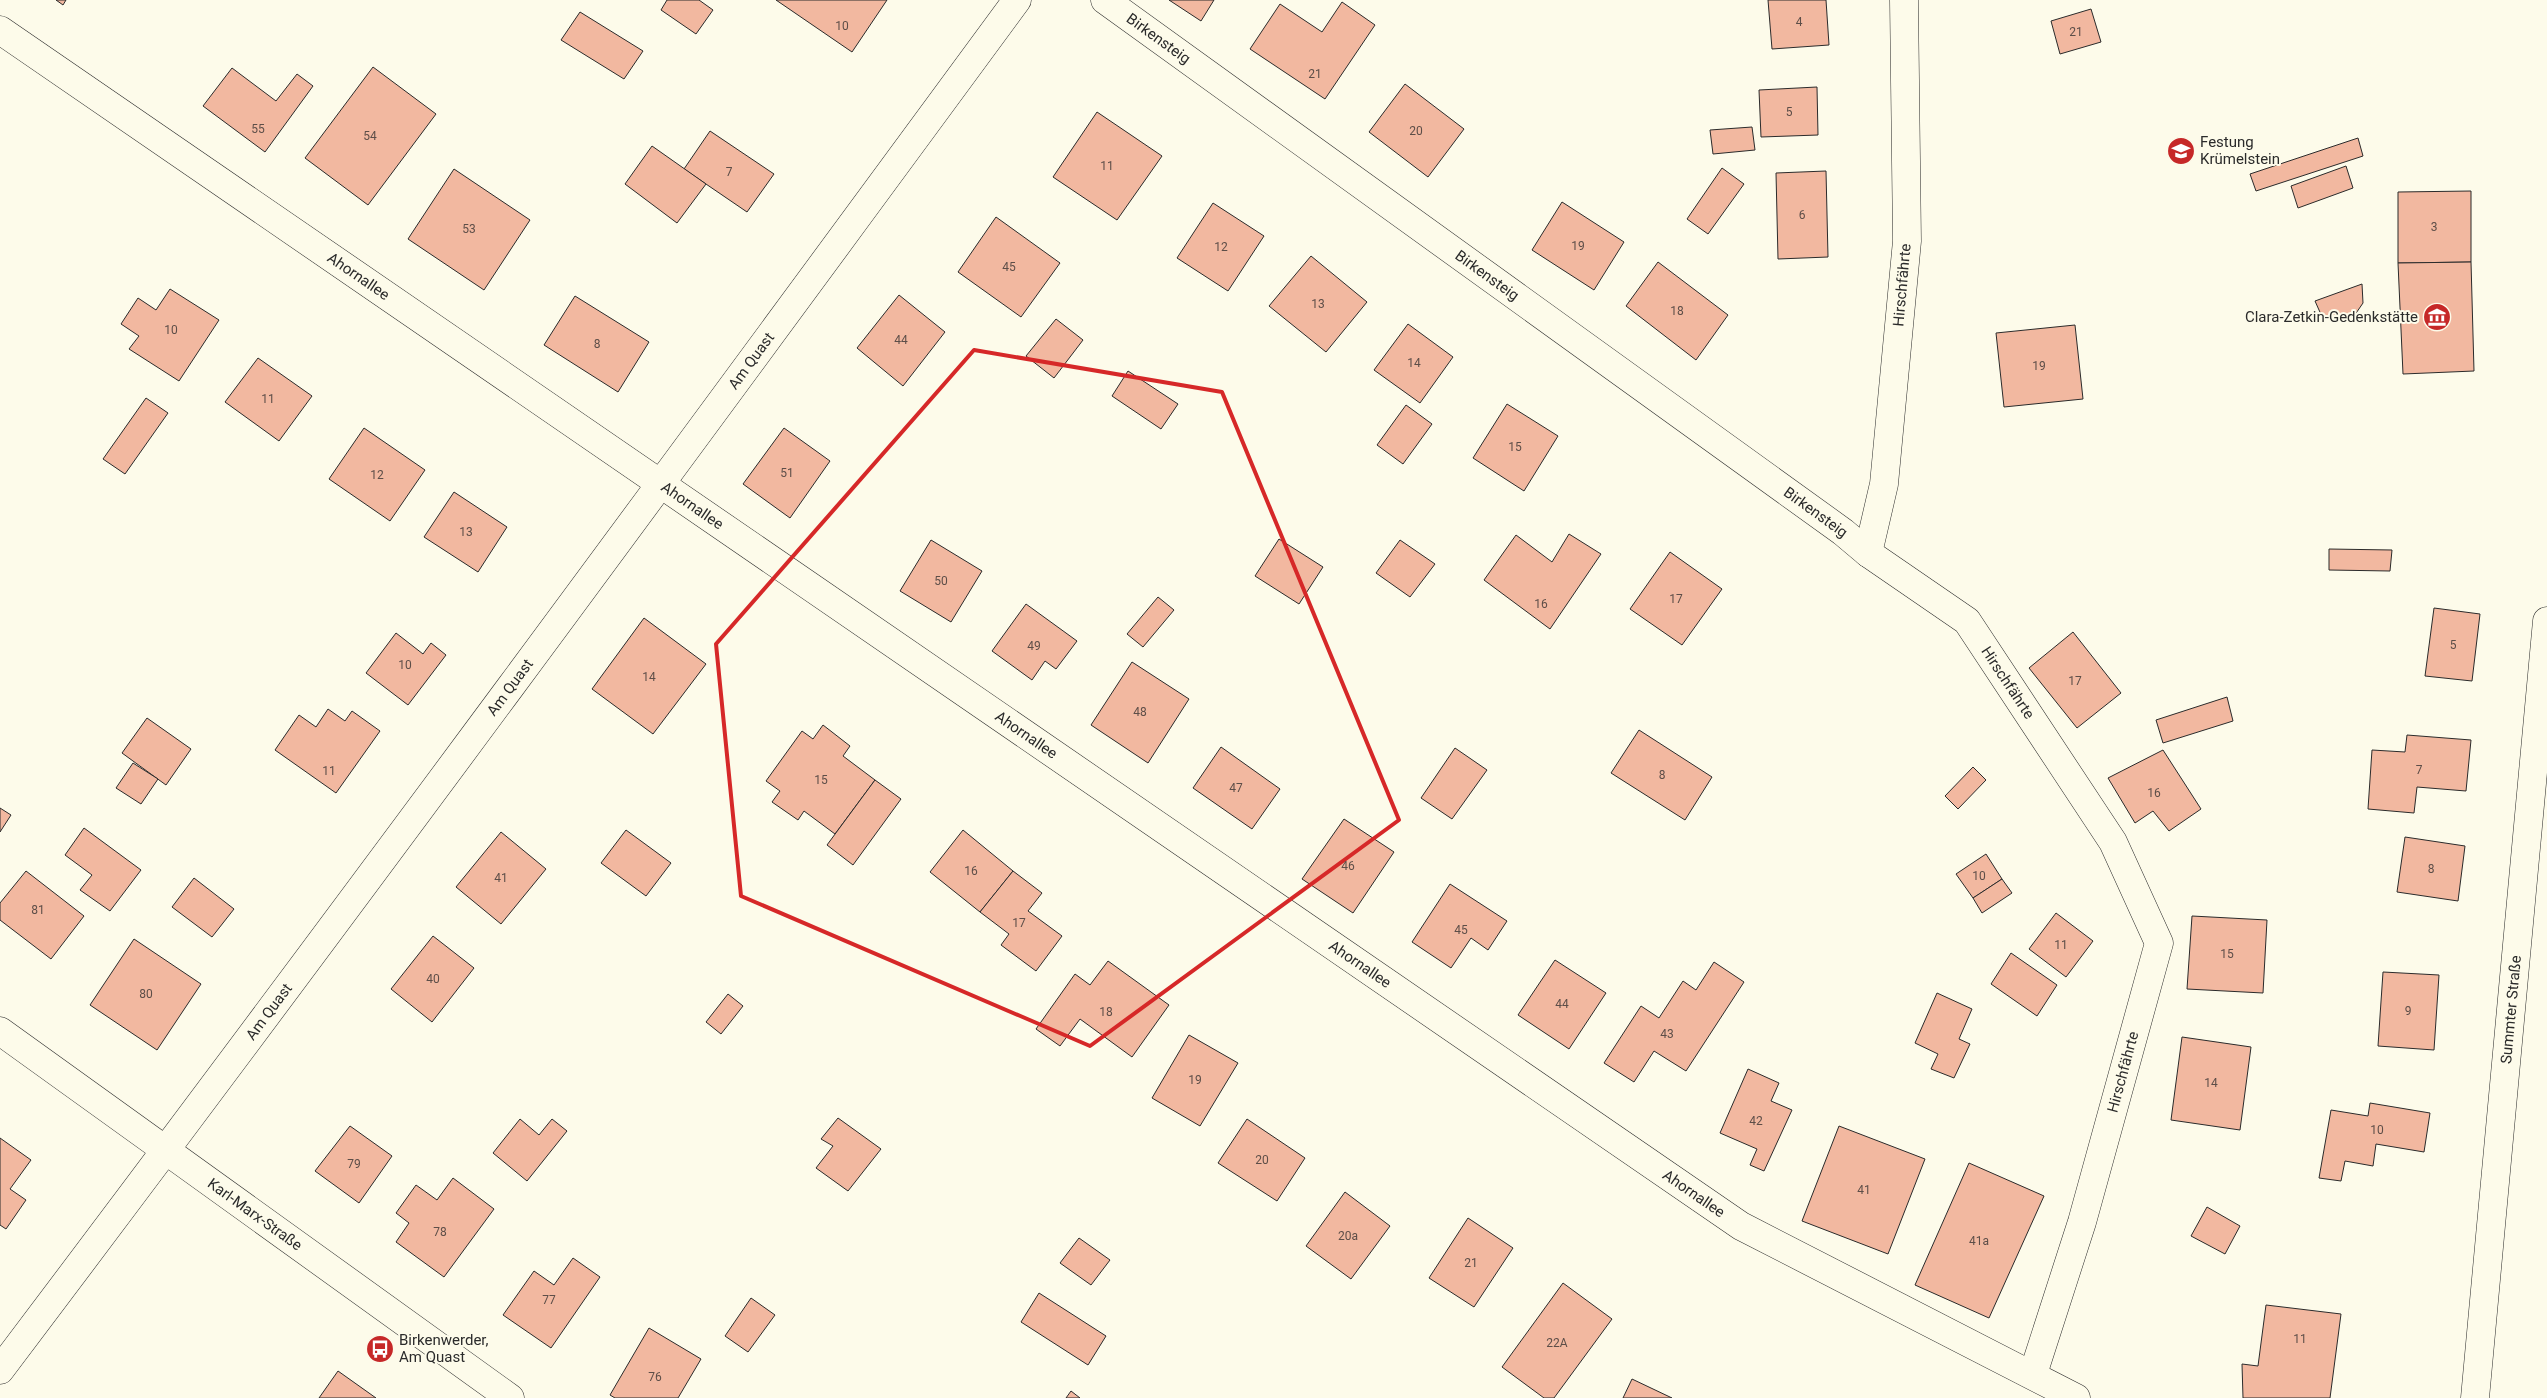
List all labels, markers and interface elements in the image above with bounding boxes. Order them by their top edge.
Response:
street label: Birkensteig [1123,9,1194,68]
house number: 4 [1796,15,1803,29]
house number: 10 [835,19,849,33]
house number: 21 [2069,25,2083,39]
house number: 21 [1308,67,1322,81]
house number: 5 [1786,105,1793,119]
house number: 55 [251,122,265,136]
house number: 20 [1409,124,1423,138]
house number: 54 [363,129,377,143]
place label: Festung Krümelstein [2200,133,2280,168]
school or university icon: Festung Krümelstein [2166,136,2196,166]
house number: 11 [1100,159,1114,173]
house number: 7 [726,165,733,179]
house number: 6 [1799,208,1806,222]
house number: 3 [2431,220,2437,234]
house number: 53 [462,222,476,236]
house number: 19 [1571,239,1585,253]
house number: 12 [1214,240,1228,254]
street label: Hirschfährte [1889,243,1915,327]
street label: Birkensteig [1452,246,1523,305]
street label: Ahornallee [324,249,393,304]
house number: 45 [1002,260,1016,274]
house number: 13 [1311,297,1325,311]
museum icon: Clara-Zetkin-Gedenkstätte [2422,302,2452,332]
house number: 18 [1670,304,1684,318]
place label: Clara-Zetkin-Gedenkstätte [2245,308,2418,326]
house number: 10 [164,323,178,337]
street label: Am Quast [724,329,778,393]
house number: 44 [894,333,908,347]
house number: 8 [594,337,601,351]
house number: 14 [1407,356,1421,370]
house number: 19 [2032,359,2046,373]
house number: 11 [261,392,275,406]
house number: 15 [1508,440,1522,454]
house number: 51 [780,466,794,480]
house number: 12 [370,468,384,482]
street label: Ahornallee [658,478,727,533]
street label: Birkensteig [1780,483,1851,541]
house number: 13 [459,525,473,539]
house number: 50 [934,574,948,588]
house number: 17 [1669,592,1683,606]
house number: 16 [1534,597,1548,611]
house number: 5 [2450,638,2457,652]
house number: 49 [1027,639,1041,653]
street label: Hirschfährte [1977,643,2038,722]
street label: Am Quast [483,656,537,719]
house number: 10 [398,658,412,672]
house number: 14 [642,670,656,684]
house number: 17 [2068,674,2082,688]
house number: 48 [1133,705,1147,719]
street label: Ahornallee [992,707,1061,763]
house number: 7 [2416,763,2423,777]
house number: 11 [322,764,336,778]
house number: 8 [1659,768,1666,782]
house number: 15 [814,773,828,787]
house number: 47 [1229,781,1243,795]
house number: 16 [2147,786,2161,800]
house number: 46 [1341,859,1355,873]
house number: 8 [2428,862,2435,876]
house number: 16 [964,864,978,878]
house number: 10 [1972,869,1986,883]
house number: 41 [494,871,508,885]
house number: 81 [31,903,45,917]
house number: 17 [1012,916,1026,930]
house number: 45 [1454,923,1468,937]
street label: Ahornallee [1325,937,1395,992]
house number: 11 [2054,938,2068,952]
house number: 15 [2220,947,2234,961]
street label: Summter Straße [2497,955,2525,1065]
house number: 40 [426,972,440,986]
street label: Am Quast [242,980,296,1044]
house number: 80 [139,987,153,1001]
house number: 44 [1555,997,1569,1011]
house number: 9 [2405,1004,2411,1018]
house number: 18 [1099,1005,1113,1019]
house number: 43 [1660,1027,1674,1041]
street label: Hirschfährte [2104,1029,2142,1115]
house number: 19 [1188,1073,1202,1087]
house number: 14 [2204,1076,2218,1090]
house number: 42 [1749,1114,1763,1128]
house number: 10 [2370,1123,2384,1137]
house number: 20 [1255,1153,1269,1167]
house number: 79 [347,1157,361,1171]
street label: Ahornallee [1659,1166,1728,1221]
street label: Karl-Marx-Straße [204,1174,306,1254]
house number: 41 [1857,1183,1871,1197]
house number: 78 [433,1225,447,1239]
house number: 20a [1338,1229,1358,1243]
house number: 41a [1969,1234,1989,1248]
house number: 21 [1464,1256,1478,1270]
house number: 77 [542,1293,556,1307]
place label: Birkenwerder, Am Quast [399,1331,489,1366]
house number: 11 [2293,1332,2307,1346]
bus stop icon: Birkenwerder, Am Quast [365,1334,395,1364]
house number: 22A [1546,1336,1568,1350]
house number: 76 [648,1370,662,1384]

